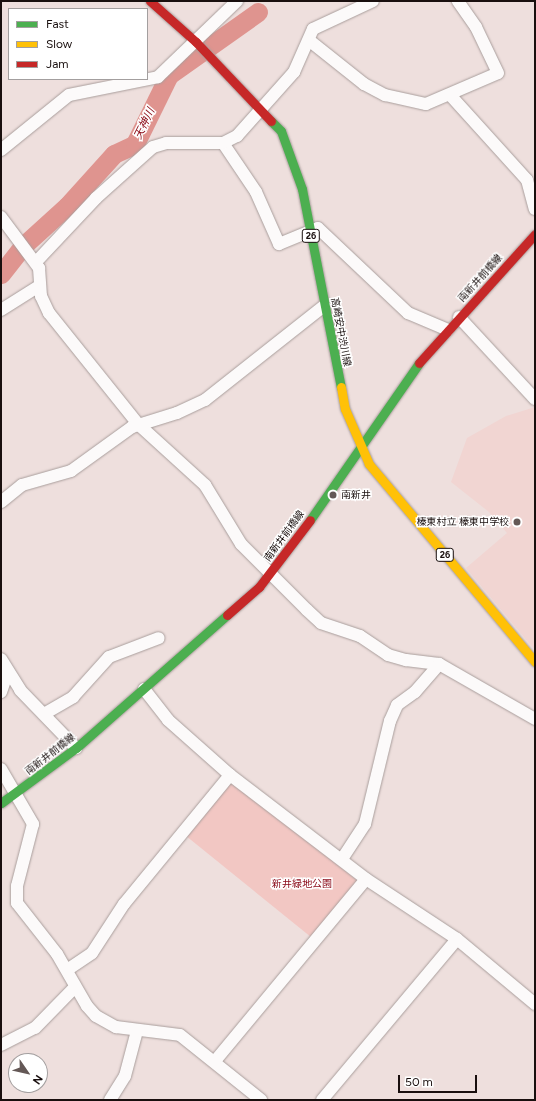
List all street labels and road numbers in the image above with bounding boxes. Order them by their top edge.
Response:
road number: 26 [301,229,321,243]
street label: 南新井前橋線 [455,252,505,304]
street label: 高崎安中渋川線 [328,296,354,368]
street label: 南新井前橋線 [262,508,306,564]
road number: 26 [435,548,455,562]
street label: 南新井前橋線 [23,731,77,777]

